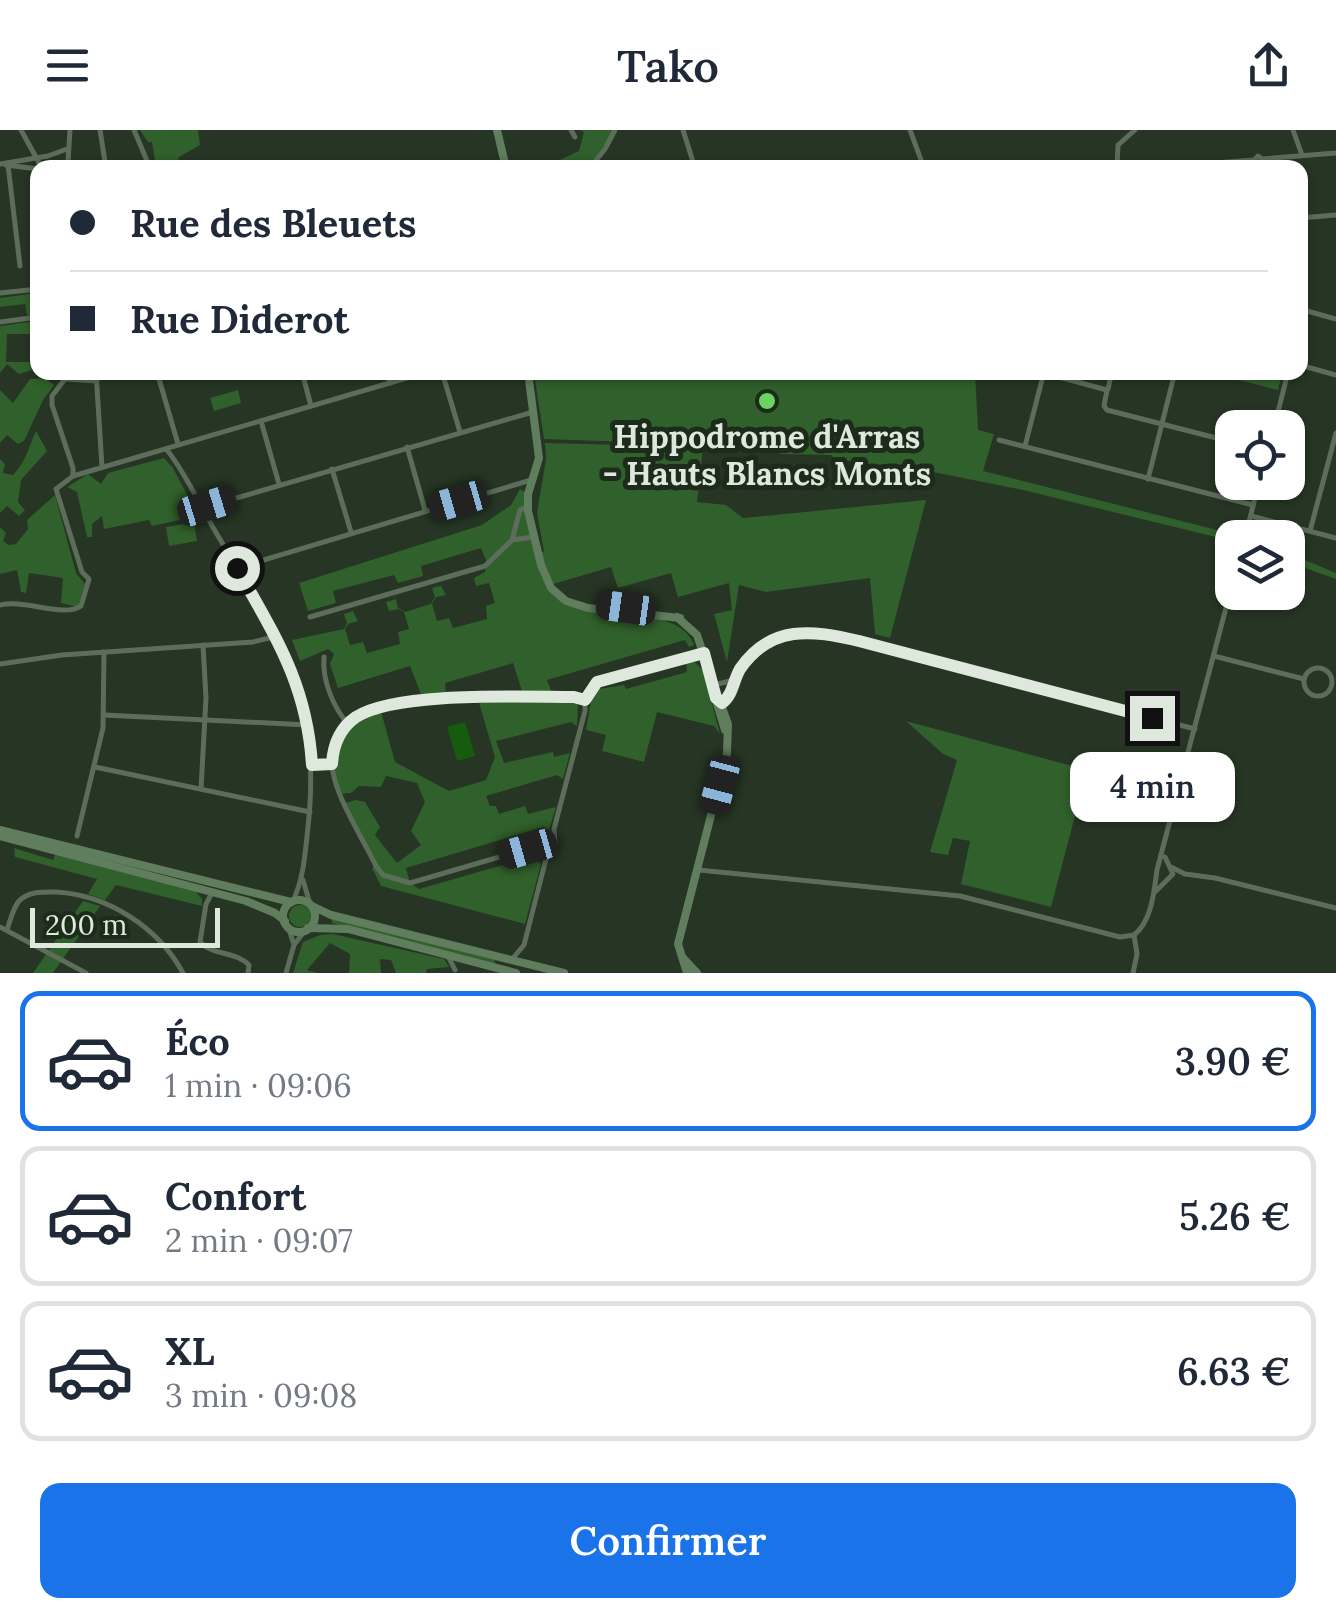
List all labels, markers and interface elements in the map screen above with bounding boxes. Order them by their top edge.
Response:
text: Tako [617,37,719,94]
icon: menu [40,38,95,93]
icon: share [1241,38,1296,93]
text: Rue des Bleuets [130,199,416,247]
text: Rue Diderot [130,295,349,343]
marker: Hippodrome d'Arras - Hauts Blancs Monts [756,390,778,412]
map controls [1215,410,1305,610]
button: locate [1215,410,1305,500]
place label: Hippodrome d'Arras - Hauts Blancs Monts [603,416,931,494]
car [425,478,491,524]
car [174,483,240,529]
button: layers [1215,520,1305,610]
route start [215,546,260,591]
car [594,589,658,627]
route end [1130,696,1175,741]
car [698,752,742,818]
callout: 4 min [1070,753,1234,823]
text: 4 min [1110,766,1195,807]
car [495,826,561,872]
scale bar [30,903,220,948]
text: 200 m [45,907,127,943]
icon: car [45,1016,135,1106]
text: Éco [165,1017,230,1065]
text: 3.90 € [1175,1037,1291,1085]
text: 1 min · 09:06 [165,1065,352,1106]
icon: car [45,1171,135,1261]
text: Confort [165,1172,306,1220]
text: 5.26 € [1179,1192,1291,1240]
text: 2 min · 09:07 [165,1220,353,1261]
icon: car [45,1326,135,1416]
text: XL [165,1327,215,1375]
text: 6.63 € [1177,1347,1291,1395]
text: 3 min · 09:08 [165,1375,357,1416]
button: Confirmer [40,1483,1296,1598]

